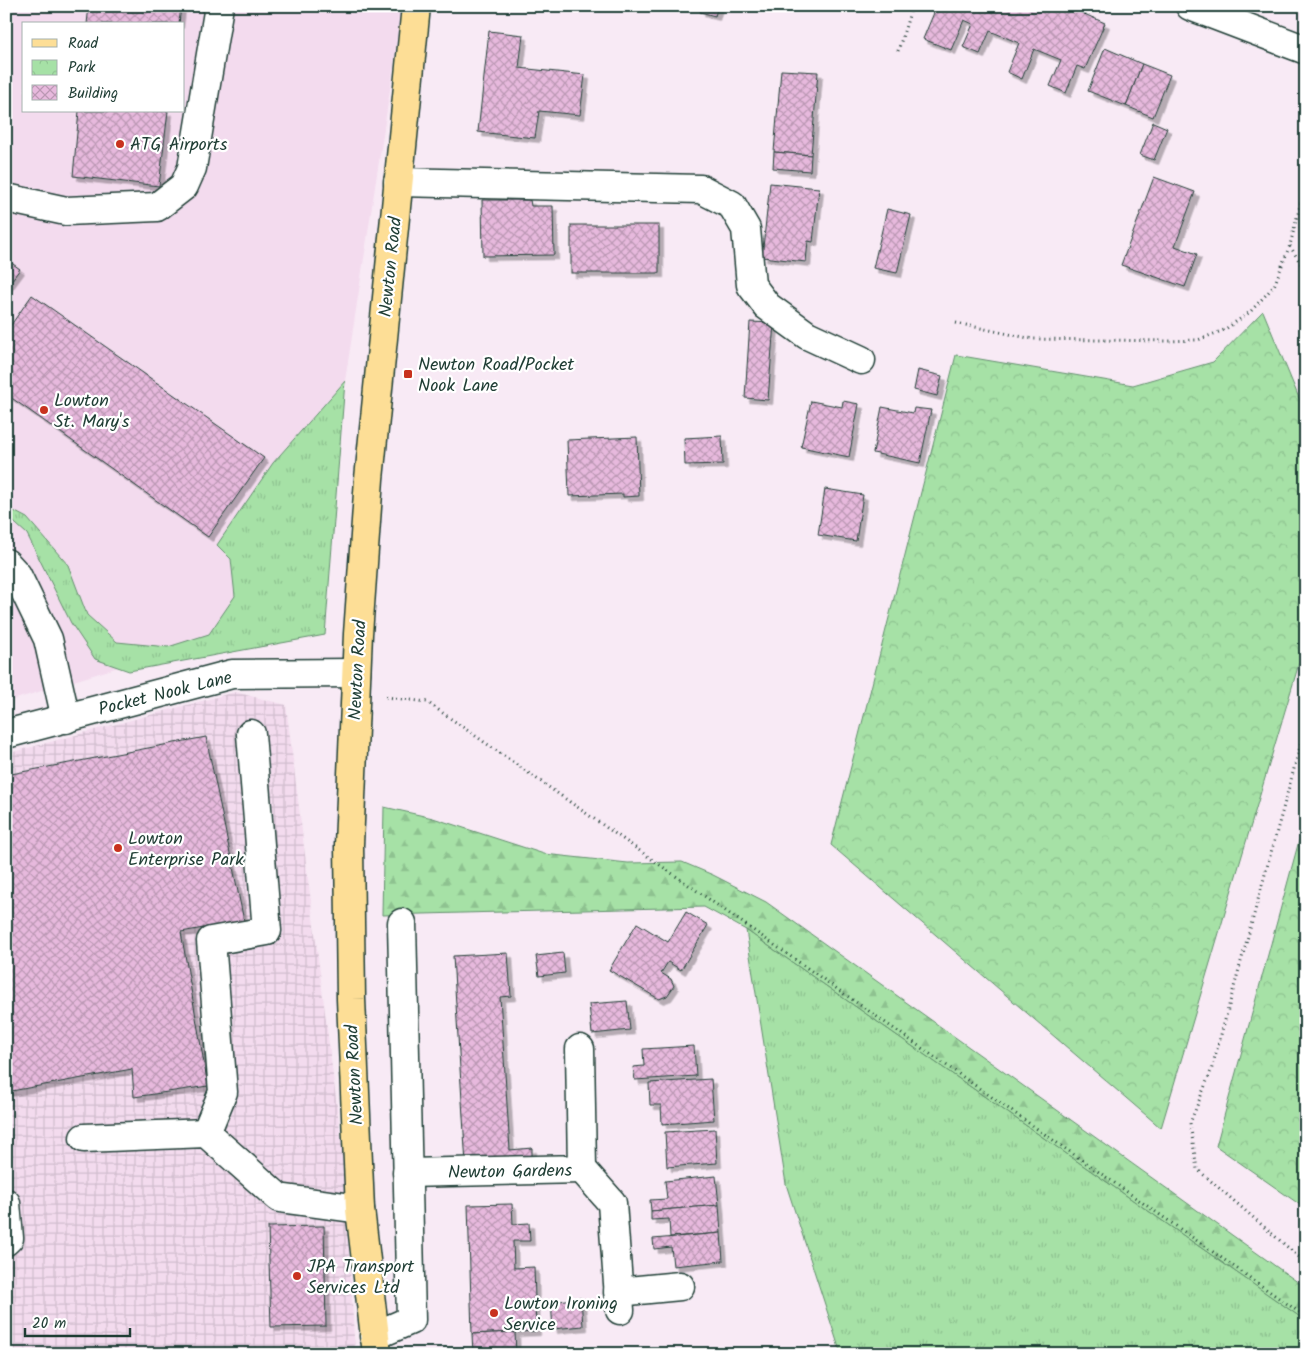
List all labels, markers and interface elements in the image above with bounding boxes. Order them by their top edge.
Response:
legend [22,22,185,112]
text: Road [68,32,99,56]
text: Park [68,56,96,80]
text: Building [68,82,118,106]
place label: ATG Airports [130,131,228,160]
marker: ATG Airports [114,138,126,150]
street label: Newton Road [372,215,411,319]
place label: Newton Road/Pocket Nook Lane [418,351,575,401]
marker: Newton Road/Pocket Nook Lane [402,368,414,380]
place label: Lowton St. Mary's [54,387,130,437]
marker: Lowton St. Mary's [38,404,50,416]
street label: Newton Road [341,618,376,721]
street label: Pocket Nook Lane [95,664,235,725]
place label: Lowton Enterprise Park [128,825,244,875]
marker: Lowton Enterprise Park [112,842,124,854]
street label: Newton Road [338,1023,373,1126]
street label: Newton Gardens [448,1157,573,1188]
place label: JPA Transport Services Ltd [307,1253,415,1303]
marker: JPA Transport Services Ltd [291,1270,303,1282]
place label: Lowton Ironing Service [504,1290,618,1340]
scale bar [25,1305,130,1337]
marker: Lowton Ironing Service [488,1307,500,1319]
text: 20 m [32,1312,66,1336]

